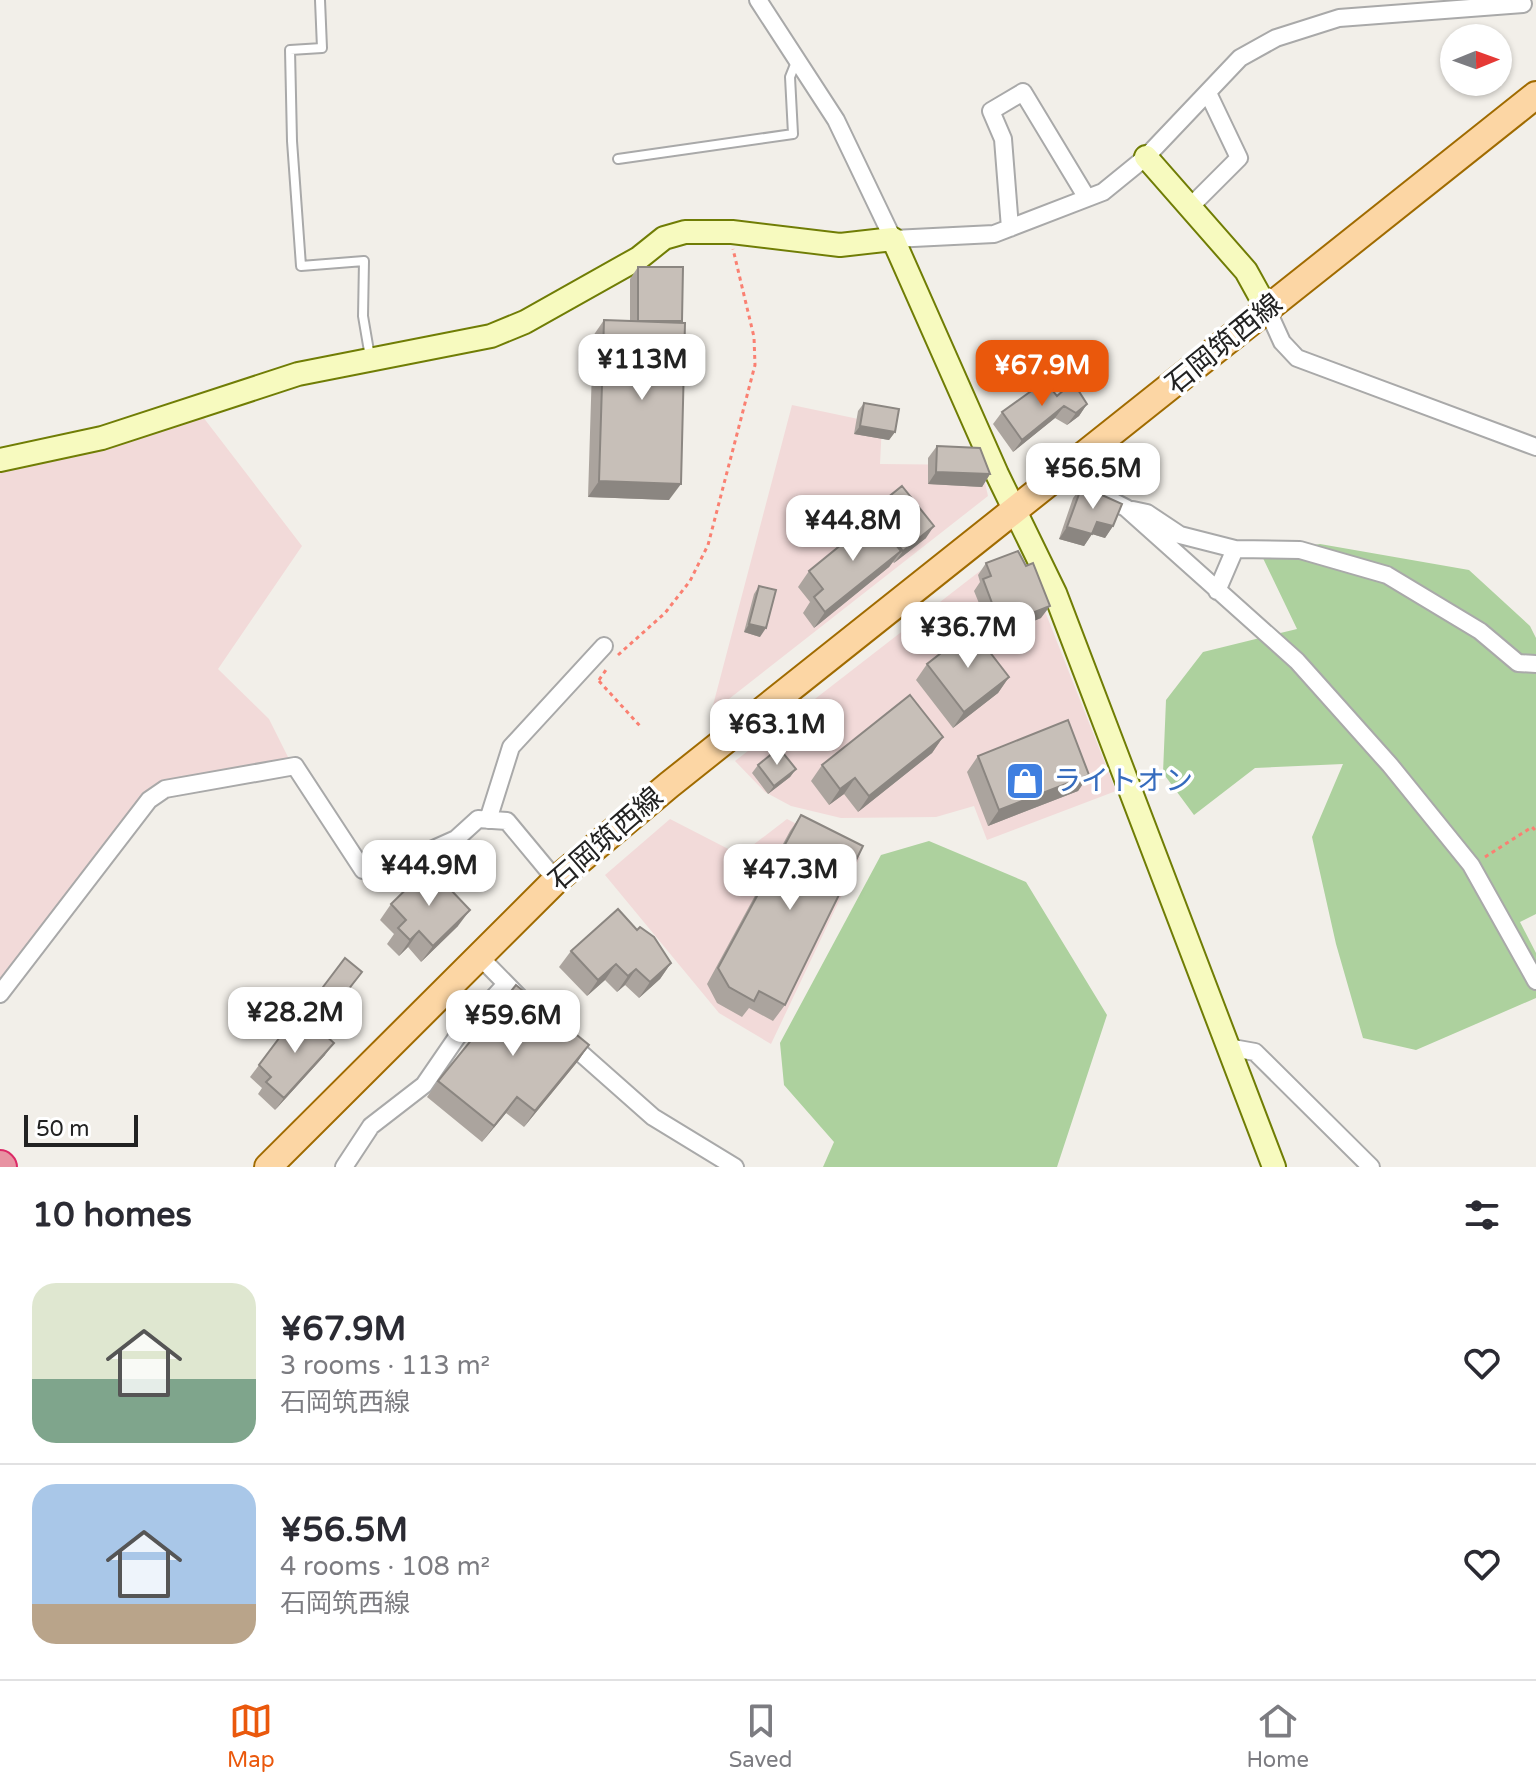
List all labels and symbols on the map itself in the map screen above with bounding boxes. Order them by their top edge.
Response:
north arrow [1440,24,1512,96]
street label: 石岡筑西線 [1159,287,1289,401]
pin: ¥113M [586,334,698,402]
pin: ¥67.9M [977,340,1107,408]
pin: ¥56.5M [1028,443,1158,511]
pin: ¥44.8M [788,495,918,563]
pin: ¥36.7M [903,602,1033,670]
pin: ¥63.1M [712,699,842,767]
shop icon: ライトオン [1004,760,1046,802]
place label: ライトオン [1053,764,1193,798]
street label: 石岡筑西線 [542,780,670,898]
pin: ¥44.9M [364,840,494,908]
pin: ¥47.3M [725,844,855,912]
pin: ¥28.2M [230,987,360,1055]
pin: ¥59.6M [448,990,578,1058]
scale bar [24,1111,138,1147]

